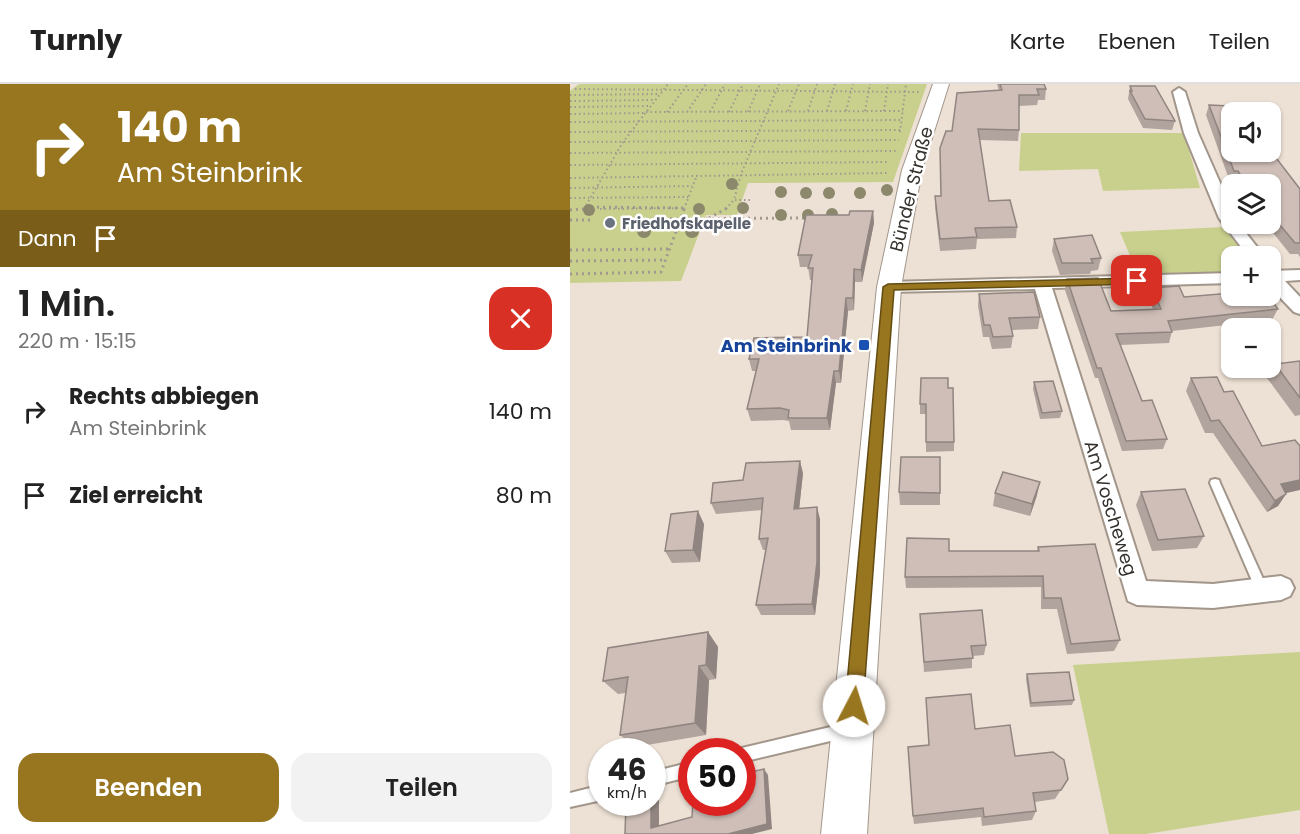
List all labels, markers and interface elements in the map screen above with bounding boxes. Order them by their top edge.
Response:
text: Turnly [30,21,122,60]
text: Karte [1010,27,1065,56]
text: Ebenen [1098,27,1176,56]
text: Teilen [1209,27,1270,56]
text: 140 m [117,98,242,157]
map controls [1221,102,1281,378]
button: sound [1221,102,1281,162]
icon: right [18,108,96,186]
street label: Bünder Straße [883,124,939,254]
text: Am Steinbrink [117,154,303,191]
button: layers [1221,174,1281,234]
place label: Friedhofskapelle [622,213,751,234]
marker: Friedhofskapelle [603,216,617,230]
icon: arrive [89,222,122,255]
text: Dann [18,223,77,254]
button: + [1221,246,1281,306]
pin [1111,255,1162,306]
icon: arrive [1120,264,1153,297]
text: 1 Min. [18,278,115,329]
button: close [489,287,552,350]
button: − [1221,318,1281,378]
text: 220 m · 15:15 [18,327,137,355]
place label: Am Steinbrink [720,333,853,358]
marker: Am Steinbrink [857,338,871,352]
text: Rechts abbiegen [69,381,259,412]
icon: right [18,395,51,428]
text: 140 m [489,396,552,427]
text: Am Steinbrink [69,414,207,442]
street label: Am Voscheweg [1079,437,1143,579]
icon: arrive [18,479,51,512]
text: Ziel erreicht [69,480,203,511]
text: 80 m [496,480,552,511]
position arrow [822,674,886,738]
speed limit sign: 50 [678,738,756,816]
text: 46 [607,748,647,791]
button: Beenden [18,753,279,822]
button: Teilen [291,753,552,822]
text: km/h [607,782,647,803]

